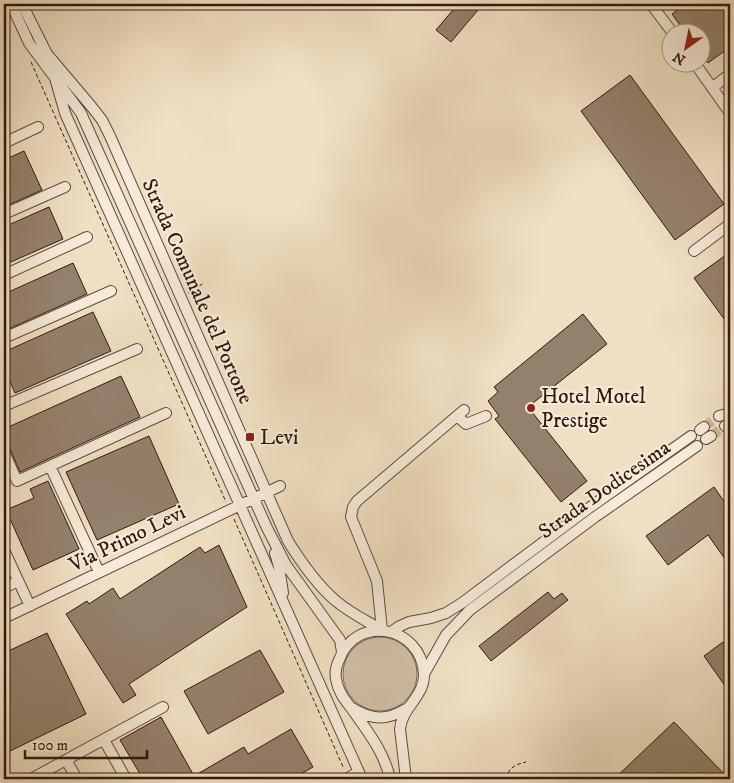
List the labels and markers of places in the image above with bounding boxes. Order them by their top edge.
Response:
place label: Hotel Motel Prestige [541,384,646,434]
marker: Hotel Motel Prestige [525,402,537,414]
place label: Levi [260,425,299,451]
marker: Levi [244,431,256,443]

